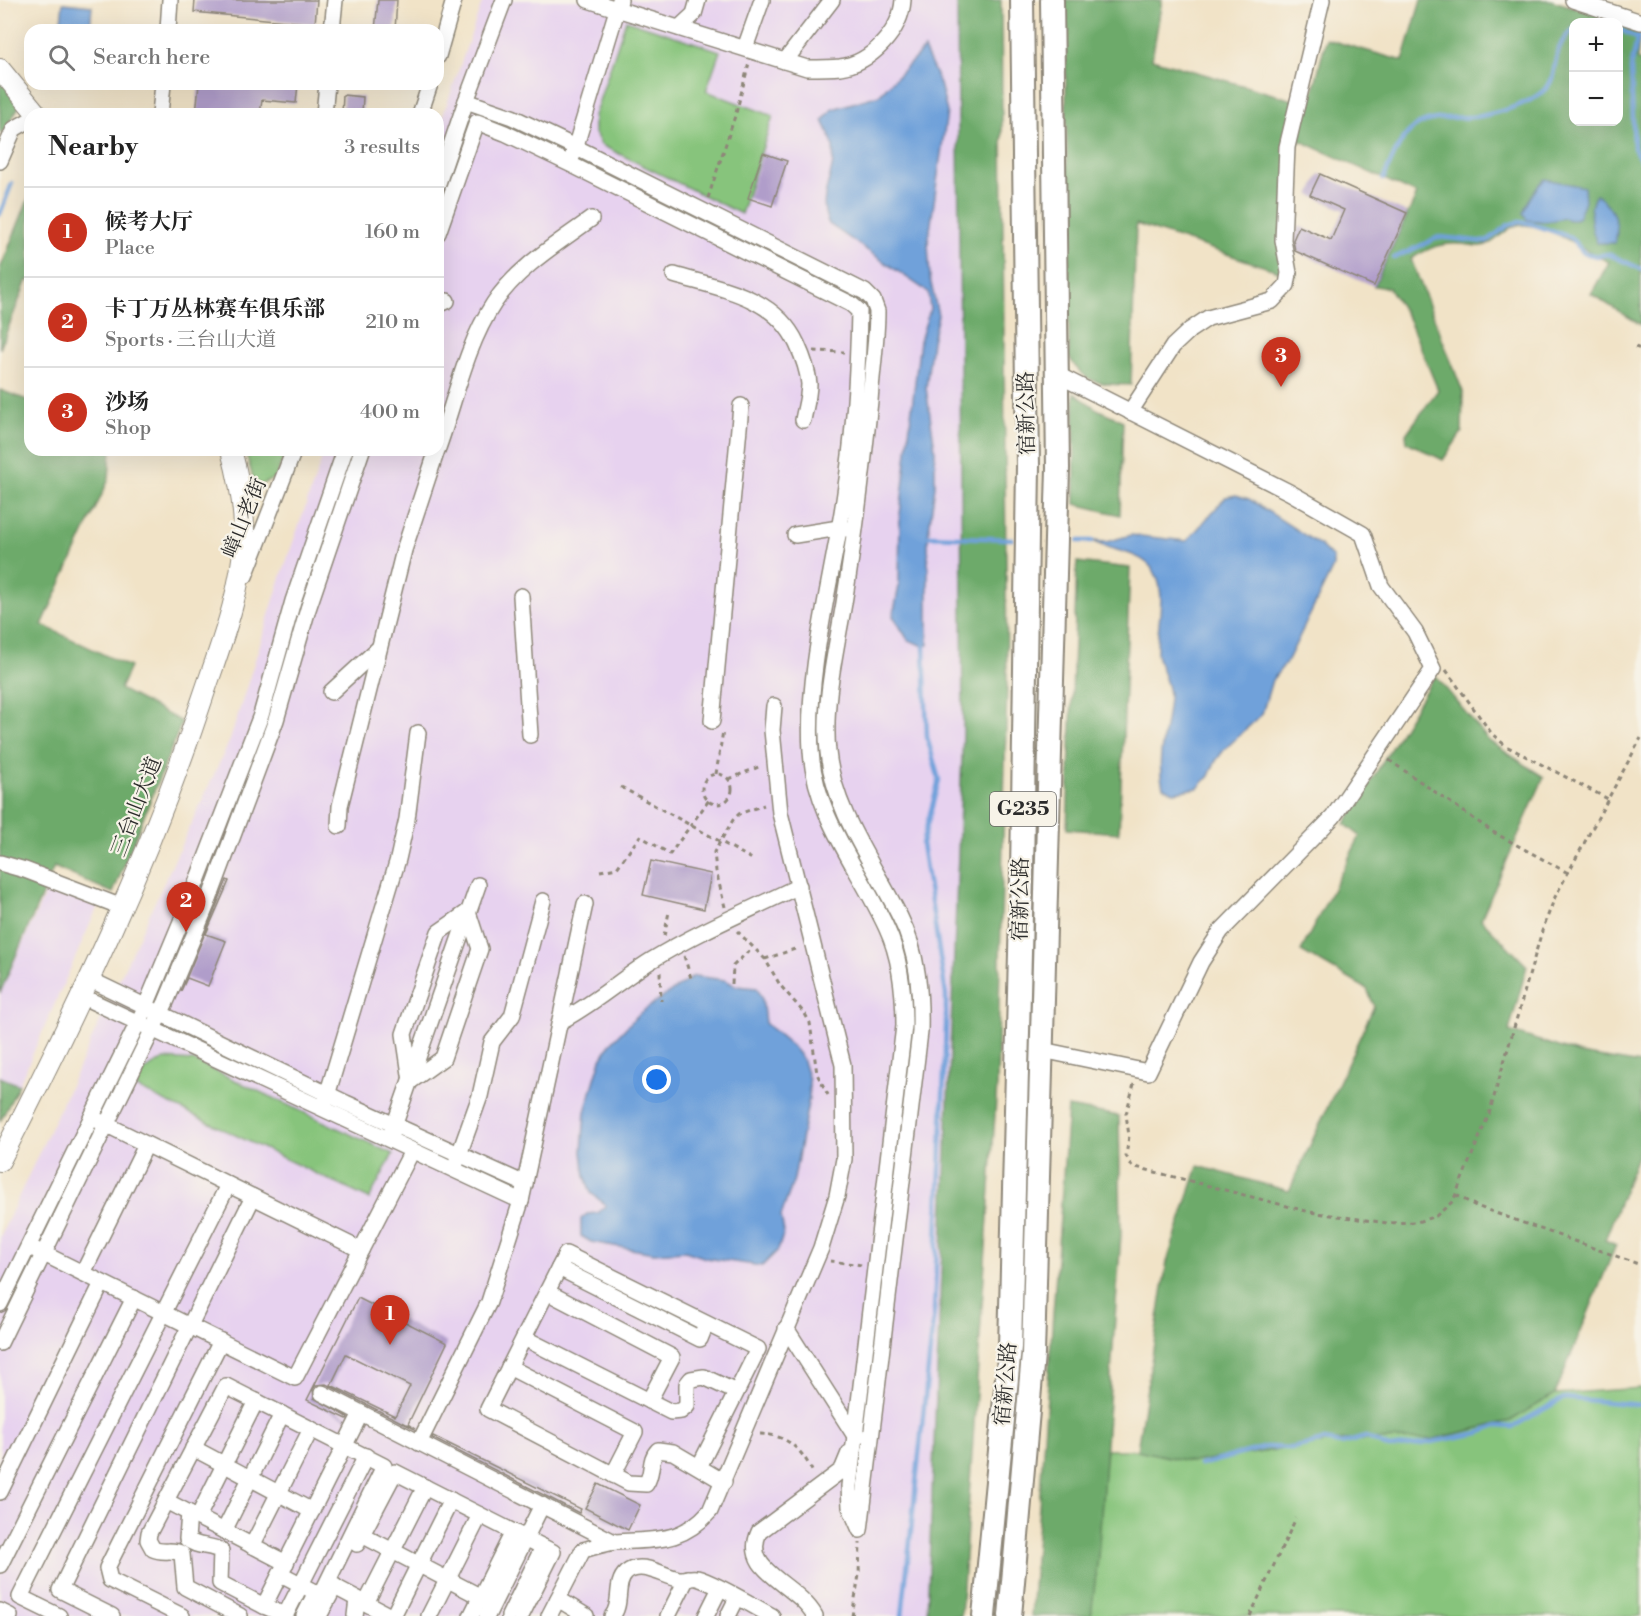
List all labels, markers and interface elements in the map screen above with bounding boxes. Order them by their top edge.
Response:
map controls [1569,18,1623,126]
button: + [1569,18,1623,72]
search box [24,24,444,90]
icon: search [45,41,78,74]
text: Search here [93,44,210,71]
button: − [1569,72,1623,126]
text: Nearby [48,131,138,163]
text: 3 results [344,135,420,160]
text: 候考大厅 [105,209,193,236]
text: 1 [63,220,72,245]
text: 160 m [365,220,420,245]
text: Place [105,236,155,261]
text: 卡丁万丛林赛车俱乐部 [105,296,325,323]
text: 2 [61,310,74,335]
text: 210 m [365,310,420,335]
text: Sports · 三台山大道 [105,328,276,353]
pin: 3 [1262,338,1300,387]
street label: 宿新公路 [1013,371,1041,455]
text: 沙场 [105,389,149,416]
text: 3 [61,400,74,425]
text: 400 m [360,400,420,425]
text: Shop [105,416,151,441]
street label: 嶂山老街 [217,474,273,562]
street label: 三台山大道 [106,753,168,861]
road number: G235 [990,792,1056,826]
street label: 宿新公路 [1007,857,1035,941]
pin: 2 [166,882,206,932]
your location [642,1065,671,1094]
pin: 1 [370,1296,410,1345]
street label: 宿新公路 [989,1341,1023,1427]

